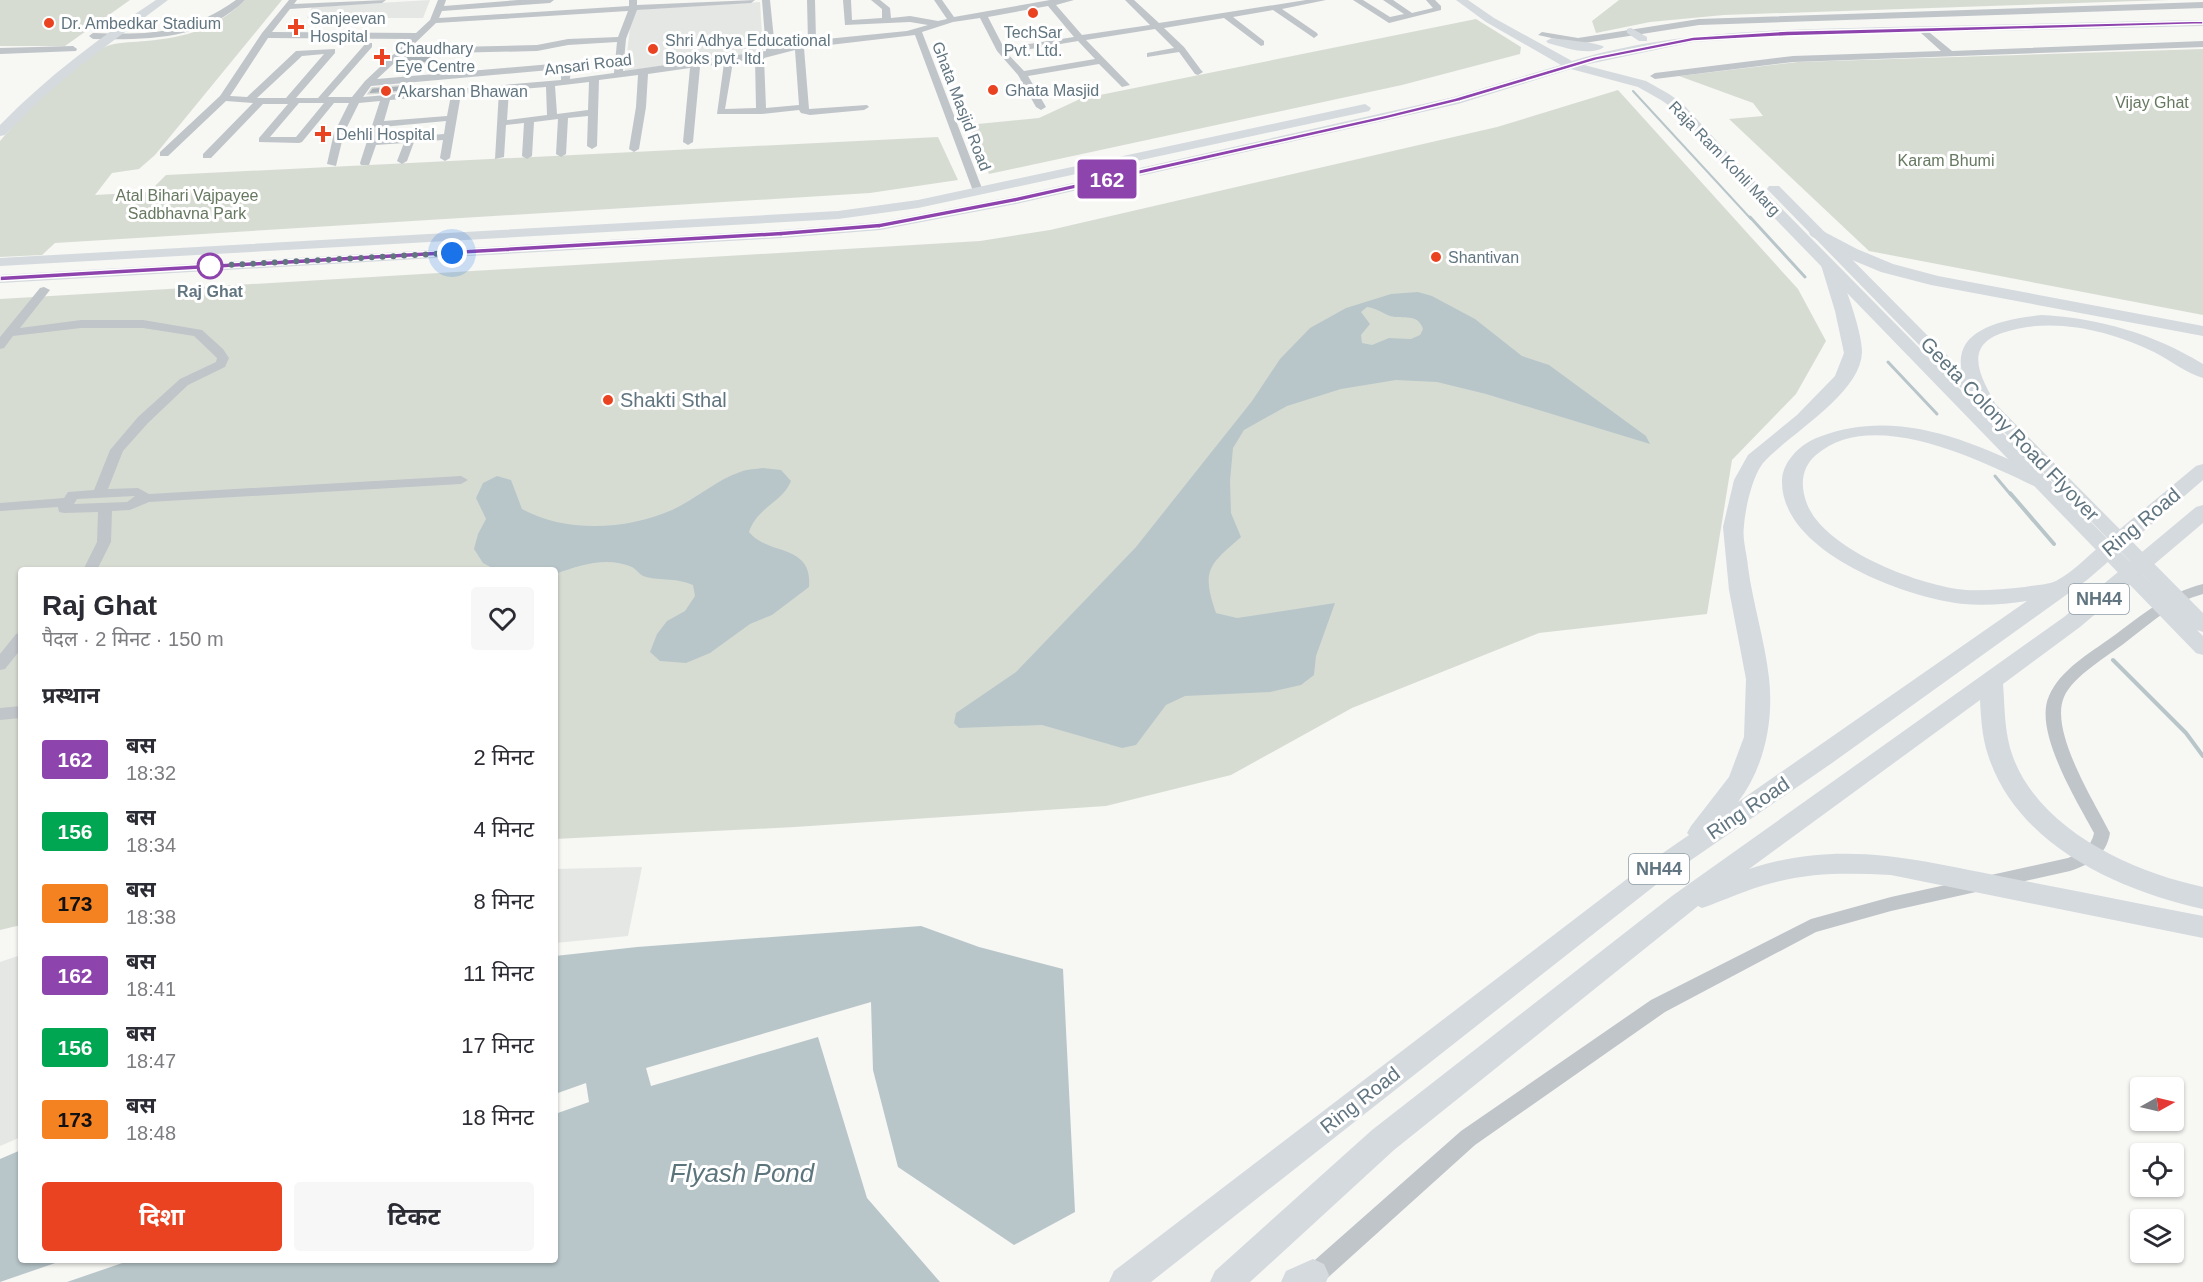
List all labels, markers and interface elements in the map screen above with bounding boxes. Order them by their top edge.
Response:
marker: TechSar Pvt. Ltd. [1026,6,1040,20]
place label: Sanjeevan Hospital [310,10,386,45]
place label: Dr. Ambedkar Stadium [61,15,221,32]
marker: Dr. Ambedkar Stadium [42,16,56,30]
marker: Sanjeevan Hospital [287,18,305,36]
place label: TechSar Pvt. Ltd. [1004,24,1063,59]
place label: Shri Adhya Educational Books pvt. ltd. [665,32,830,67]
street label: Ghata Masjid Road [929,39,994,173]
place label: Chaudhary Eye Centre [395,40,475,75]
marker: Shri Adhya Educational Books pvt. ltd. [646,42,660,56]
marker: Chaudhary Eye Centre [373,48,391,66]
street label: Ansari Road [543,51,633,78]
place label: Ghata Masjid [1005,82,1099,99]
place label: Akarshan Bhawan [398,83,528,100]
marker: Ghata Masjid [986,83,1000,97]
marker: Akarshan Bhawan [379,84,393,98]
park label: Vijay Ghat [2115,94,2189,111]
street label: Raja Ram Kohli Marg [1666,98,1784,219]
marker: Dehli Hospital [314,125,332,143]
place label: Dehli Hospital [336,126,435,143]
park label: Karam Bhumi [1898,152,1994,169]
line badge: 162 [1072,160,1142,198]
text: 162 [1089,168,1125,191]
park label: Atal Bihari Vajpayee Sadbhavna Park [116,187,259,222]
your location [437,238,467,268]
place label: Shantivan [1448,249,1519,266]
marker: Shantivan [1429,250,1443,264]
marker: Raj Ghat [197,253,223,279]
place label: Raj Ghat [177,283,244,300]
street label: Geeta Colony Road Flyover [1916,333,2104,526]
place label: Shakti Sthal [620,389,727,411]
marker: Shakti Sthal [601,393,615,407]
street label: Ring Road [2098,483,2184,561]
road number: NH44 [2069,584,2129,614]
button: heart [471,587,534,650]
text: Raj Ghat [42,590,157,621]
text: पैदल · 2 मिनट · 150 m [42,628,224,650]
text: प्रस्थान [42,683,100,708]
text: बस [126,733,156,758]
text: 2 मिनट [474,745,534,770]
text: 162 [57,748,93,771]
text: 18:32 [126,762,176,784]
street label: Ring Road [1703,772,1793,844]
text: बस [126,805,156,830]
text: 4 मिनट [474,817,534,842]
text: 156 [57,820,93,843]
text: 18:34 [126,834,176,856]
road number: NH44 [1629,854,1689,884]
text: बस [126,877,156,902]
text: 8 मिनट [474,889,534,914]
text: 173 [57,892,93,915]
text: 18:38 [126,906,176,928]
text: बस [126,949,156,974]
text: 11 मिनट [463,961,534,986]
text: 162 [57,964,93,987]
text: 18:41 [126,978,176,1000]
text: बस [126,1021,156,1046]
text: 17 मिनट [461,1033,534,1058]
text: 156 [57,1036,93,1059]
text: 18:47 [126,1050,176,1072]
street label: Ring Road [1316,1062,1404,1138]
north arrow [2130,1077,2184,1131]
map controls [2130,1077,2184,1263]
text: बस [126,1093,156,1118]
text: 18 मिनट [461,1105,534,1130]
text: 173 [57,1108,93,1131]
text: 18:48 [126,1122,176,1144]
button: locate [2130,1143,2184,1197]
water label: Flyash Pond [670,1158,816,1188]
button: दिशा [42,1182,282,1251]
button: टिकट [294,1182,534,1251]
button: layers [2130,1209,2184,1263]

